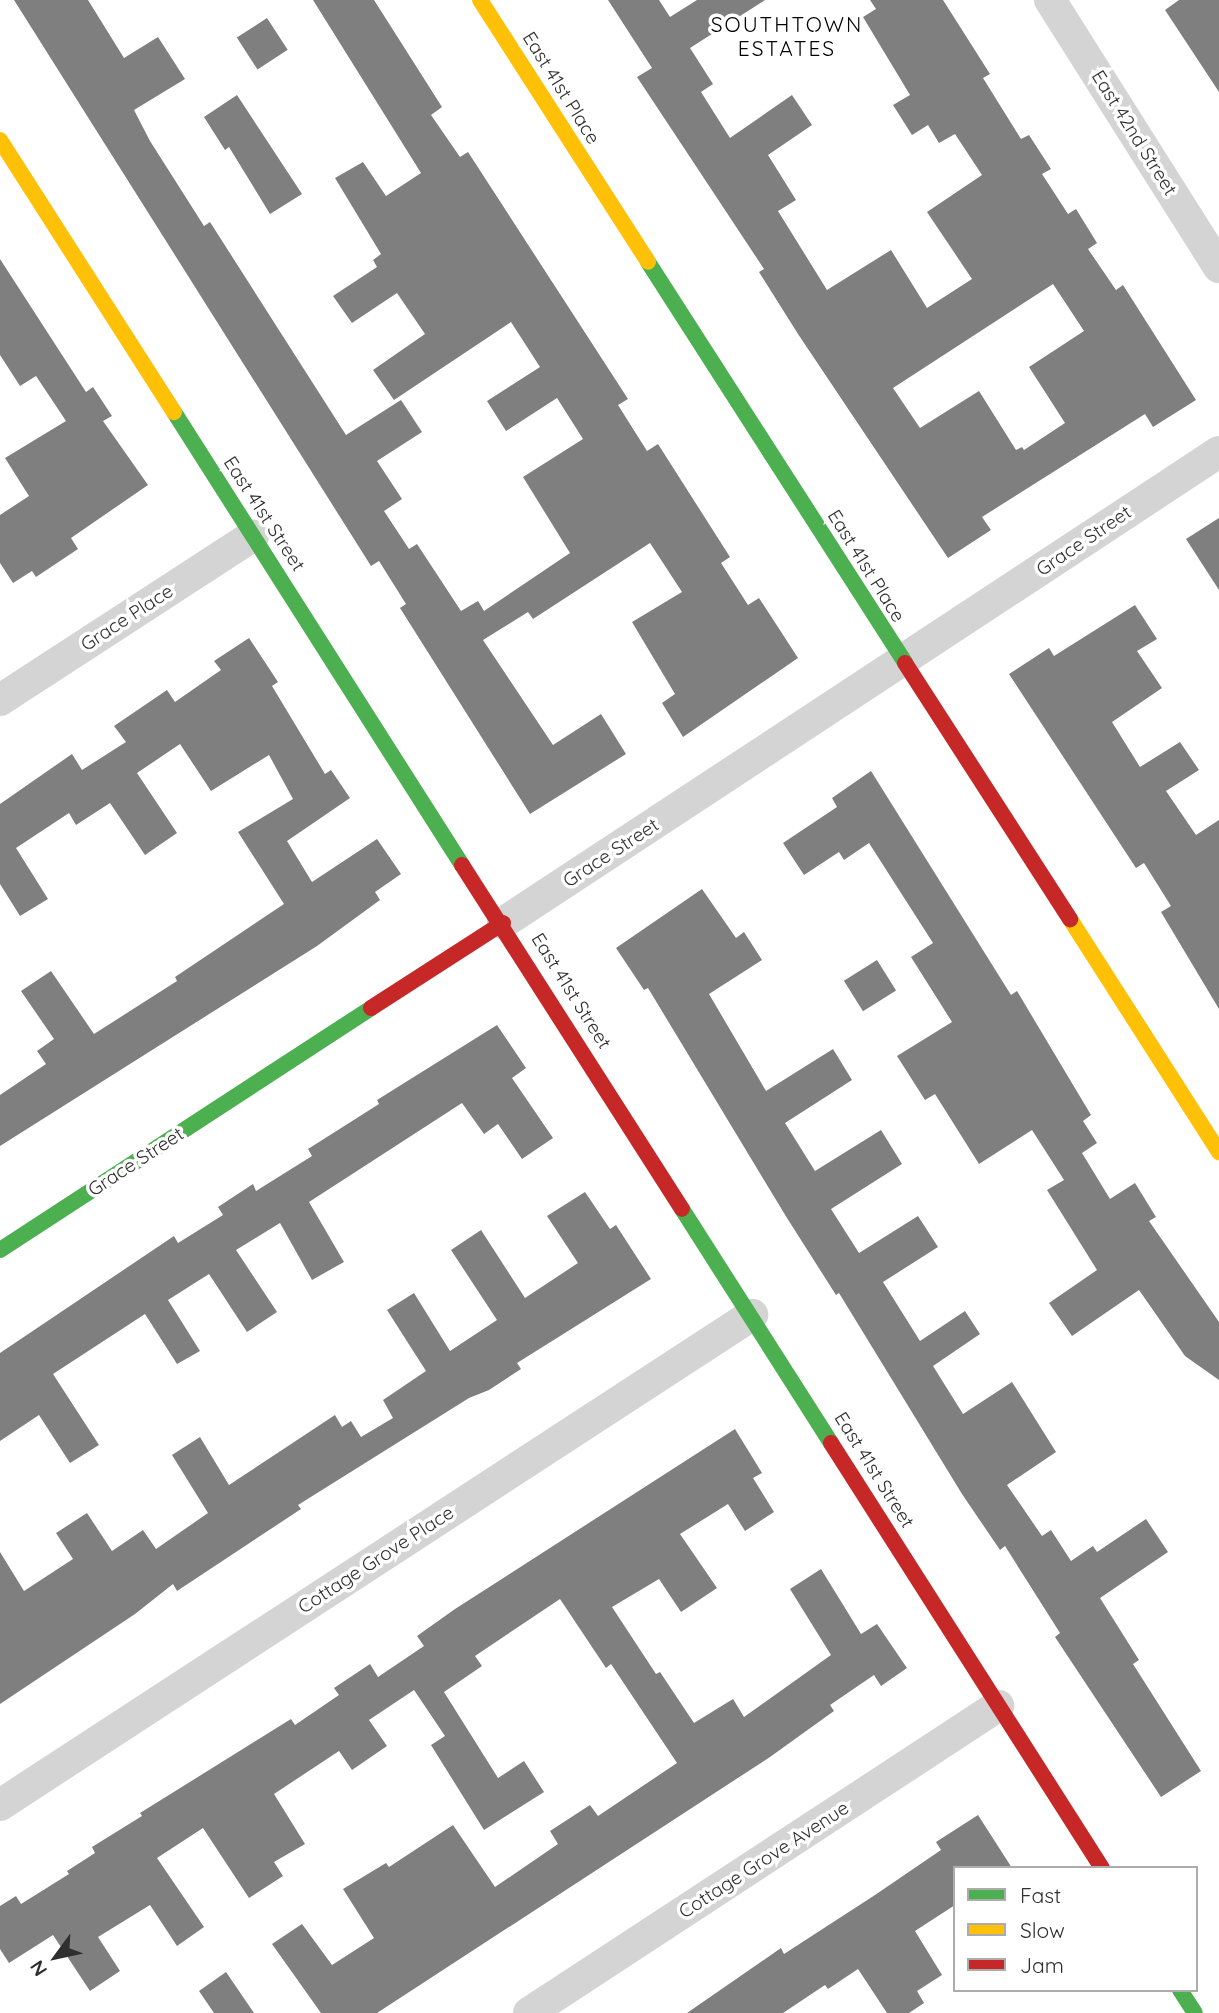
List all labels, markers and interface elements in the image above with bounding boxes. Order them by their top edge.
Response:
district label: SOUTHTOWN ESTATES [712,11,862,61]
street label: East 41st Place [517,28,605,148]
street label: East 42nd Street [1086,66,1182,200]
street label: East 41st Street [218,452,310,576]
street label: Grace Street [1032,501,1136,581]
street label: East 41st Place [822,506,910,626]
street label: Grace Place [77,580,177,656]
street label: Grace Street [559,814,663,892]
street label: East 41st Street [526,929,616,1053]
street label: Grace Street [84,1123,188,1201]
street label: East 41st Street [829,1408,919,1532]
street label: Cottage Grove Place [294,1501,458,1619]
street label: Cottage Grove Avenue [675,1797,853,1923]
legend [953,1866,1198,1992]
text: Fast [1020,1882,1061,1908]
text: Slow [1020,1917,1065,1943]
north arrow [21,1922,91,1992]
text: Jam [1020,1952,1064,1978]
text: N [25,1956,52,1981]

